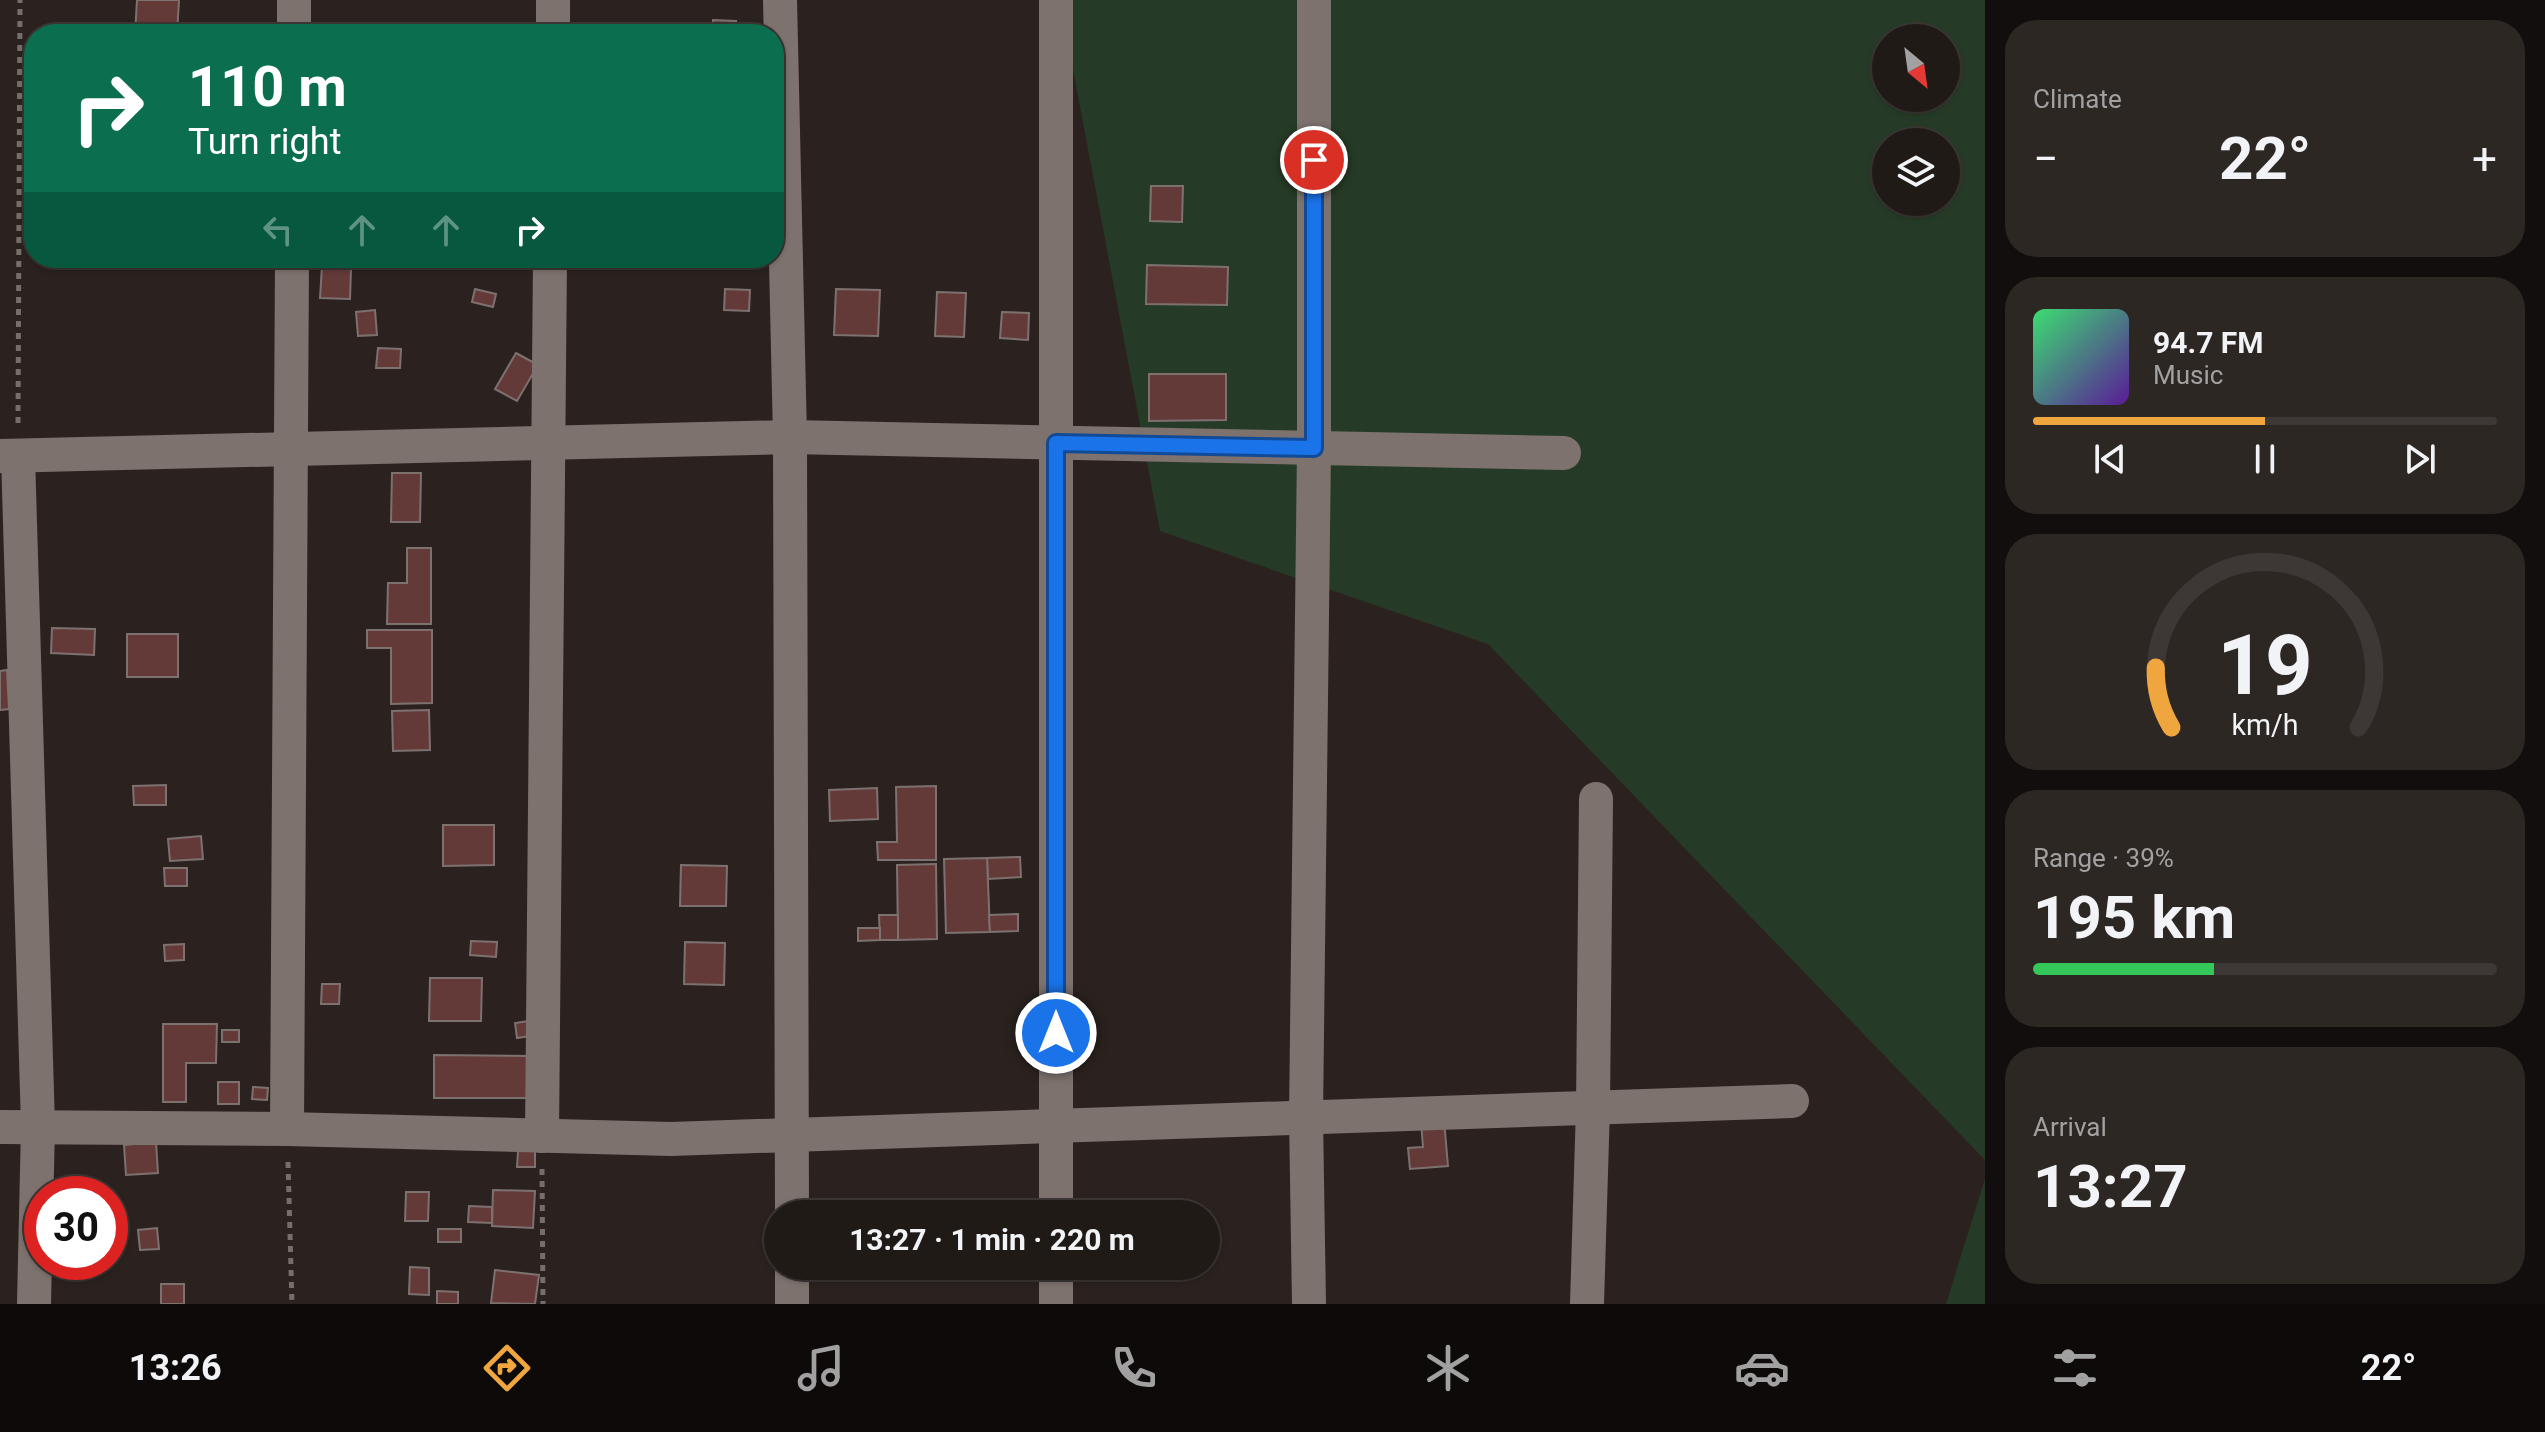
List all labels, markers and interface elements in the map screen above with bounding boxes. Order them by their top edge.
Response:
north arrow [1872,24,1960,112]
map controls [1872,24,1960,216]
text: 110 m [188,54,347,120]
icon: right [56,56,160,160]
text: Climate [2033,84,2122,114]
text: Turn right [188,121,341,163]
text: 22° [2219,123,2311,194]
pin [1280,126,1348,194]
button: layers [1872,128,1960,216]
text: − [2033,133,2058,185]
text: + [2472,133,2497,185]
icon: arrive [1292,138,1336,182]
icon: left [256,208,300,252]
icon: ahead [340,208,384,252]
icon: ahead [424,208,468,252]
icon: right [508,208,552,252]
text: 94.7 FM [2153,325,2264,360]
text: Music [2153,360,2223,390]
icon: previous [2088,437,2132,481]
icon: pause [2243,437,2287,481]
icon: next [2398,437,2442,481]
text: 19 [2217,617,2313,714]
text: km/h [2231,708,2299,742]
text: Range · 39% [2033,843,2174,873]
text: 195 km [2033,882,2235,953]
position arrow [1014,991,1098,1075]
text: Arrival [2033,1112,2107,1142]
text: 13:27 [2033,1151,2188,1222]
speed limit sign: 30 [24,1176,128,1280]
text: 13:27 · 1 min · 220 m [849,1222,1135,1257]
icon: directions [479,1340,535,1396]
icon: music [793,1340,849,1396]
icon: phone [1106,1340,1162,1396]
icon: climate [1420,1340,1476,1396]
icon: car [1734,1340,1790,1396]
icon: filters [2047,1340,2103,1396]
text: 13:26 [129,1347,222,1389]
text: 22° [2361,1347,2416,1389]

